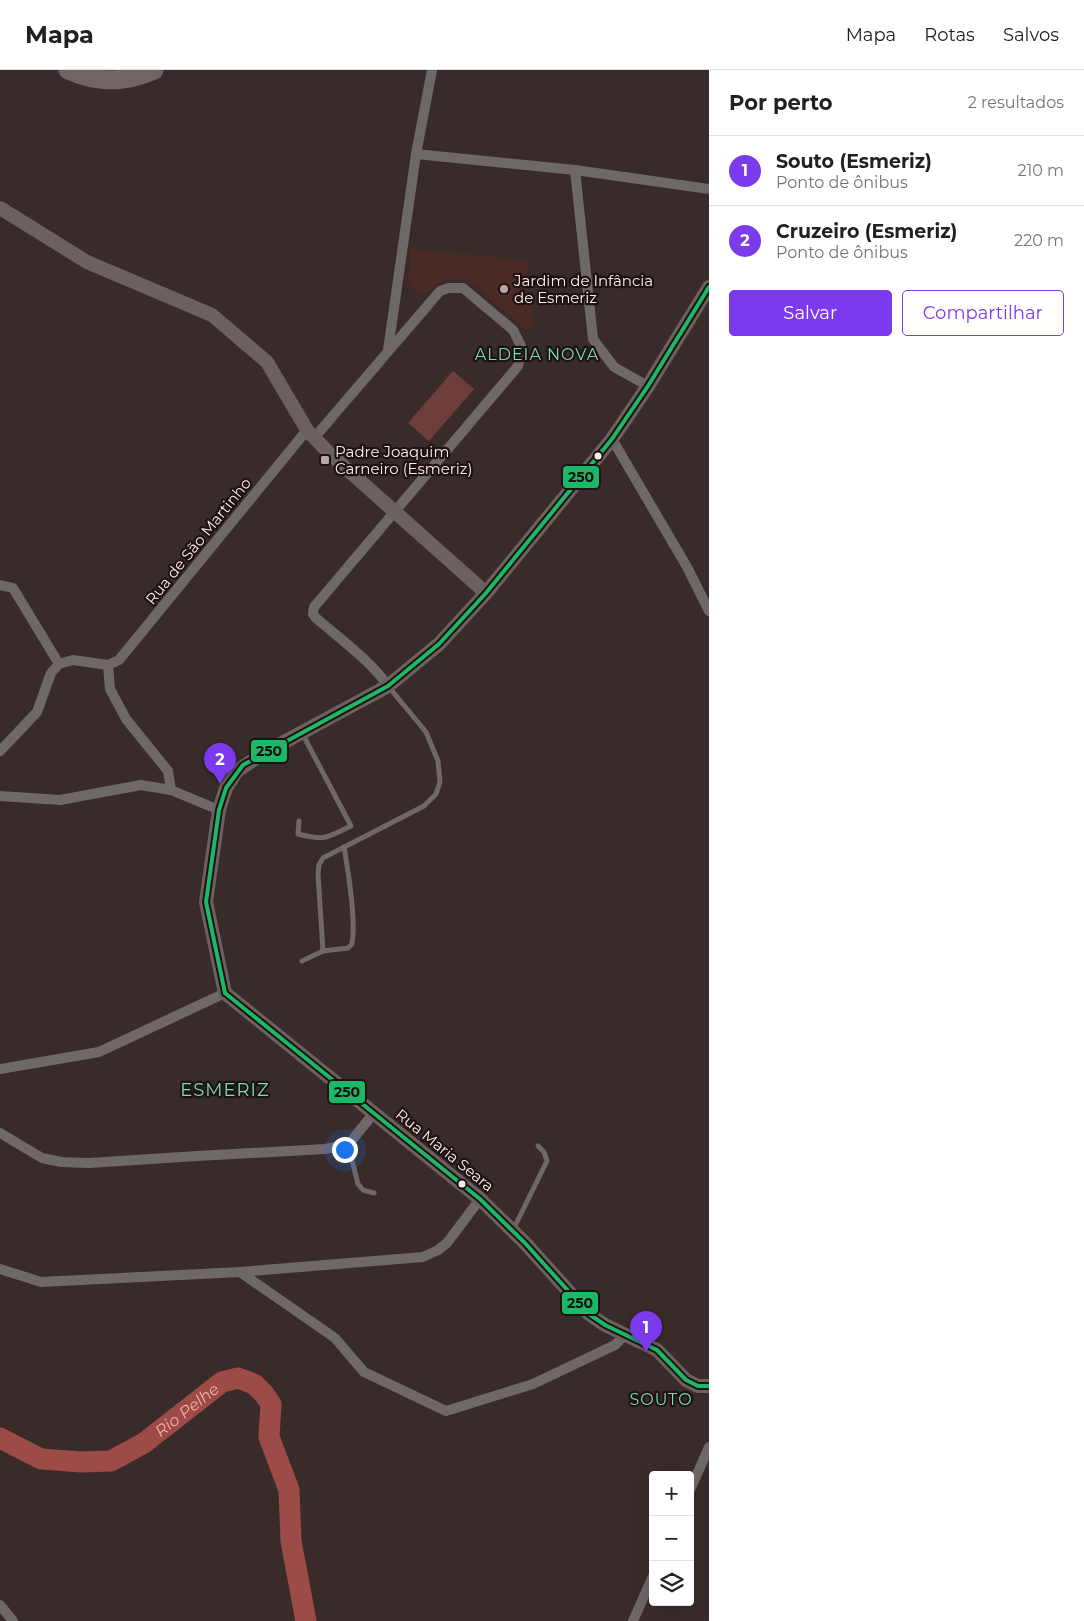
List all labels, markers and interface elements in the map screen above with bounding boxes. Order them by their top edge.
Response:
text: Mapa [25,20,94,49]
text: Mapa [846,24,896,46]
text: Rotas [924,24,975,46]
text: Salvos [1003,24,1059,46]
text: Por perto [729,90,833,115]
text: 2 resultados [968,93,1064,112]
text: Souto (Esmeriz) [776,150,932,173]
text: 1 [742,161,748,180]
text: 210 m [1017,161,1064,180]
text: Ponto de ônibus [776,173,908,192]
text: Cruzeiro (Esmeriz) [776,220,957,243]
text: 2 [740,231,750,250]
text: 220 m [1014,231,1064,250]
text: Ponto de ônibus [776,243,908,262]
place label: Jardim de Infância de Esmeriz [513,271,653,307]
marker: Jardim de Infância de Esmeriz [498,283,510,295]
button: Salvar [729,290,892,336]
button: Compartilhar [902,290,1064,336]
district label: ALDEIA NOVA [475,345,599,364]
place label: Padre Joaquim Carneiro (Esmeriz) [335,442,472,478]
unlabelled marker [593,451,603,461]
marker: Padre Joaquim Carneiro (Esmeriz) [319,454,331,466]
line badge: 250 [562,465,600,489]
text: 250 [568,468,594,486]
street label: Rua de São Martinho [141,474,255,608]
line badge: 250 [250,739,288,763]
text: 250 [256,742,282,760]
pin: 2 [204,743,236,784]
district label: ESMERIZ [180,1079,270,1101]
line badge: 250 [328,1080,366,1104]
text: 250 [334,1083,360,1101]
street label: Rua Maria Seara [392,1105,498,1195]
your location [332,1137,358,1163]
unlabelled marker [457,1179,467,1189]
line badge: 250 [561,1291,599,1315]
text: 250 [567,1294,593,1312]
pin: 1 [630,1311,662,1352]
water label: Rio Pelhe [151,1379,222,1440]
district label: SOUTO [629,1390,693,1409]
map controls [649,1471,694,1606]
button: + [649,1471,694,1516]
button: − [649,1516,694,1561]
button: layers [649,1561,694,1606]

